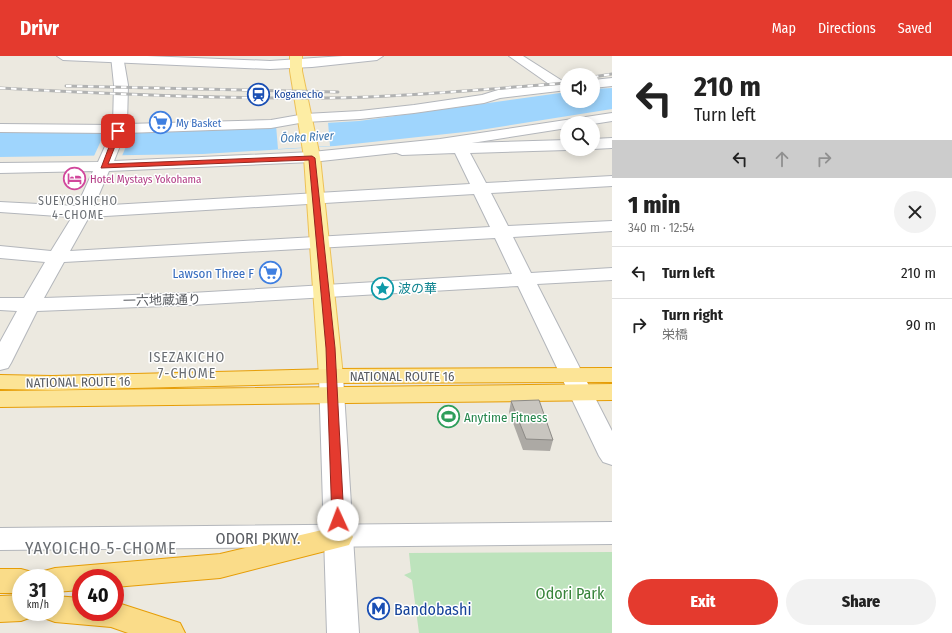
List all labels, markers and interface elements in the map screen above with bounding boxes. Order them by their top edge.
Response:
text: Drivr [20,17,59,40]
text: Map [772,20,796,37]
text: Directions [818,20,876,37]
text: Saved [898,20,932,37]
map controls [560,68,600,156]
button: sound [560,68,600,108]
text: 210 m [694,70,761,103]
icon: left [628,72,680,124]
station icon: Koganecho [245,81,271,107]
place label: Koganecho [274,88,324,101]
text: Turn left [694,104,756,126]
supermarket icon: My Basket [148,110,174,136]
pin [101,114,135,148]
button: search [560,116,600,156]
place label: My Basket [176,117,222,130]
icon: arrive [107,120,129,142]
water label: Ōoka River [280,129,335,145]
icon: left [729,148,751,170]
icon: ahead [771,148,793,170]
icon: right [813,148,835,170]
hotel icon: Hotel Mystays Yokohama [61,166,87,192]
place label: Hotel Mystays Yokohama [90,173,201,186]
text: 1 min [628,191,680,219]
button: close [894,191,936,233]
district label: SUEYOSHICHO 4-CHOME [38,194,118,222]
text: 340 m · 12:54 [628,220,695,235]
supermarket icon: Lawson Three F [257,260,283,286]
icon: left [628,262,650,284]
text: Turn left [662,264,715,282]
text: 210 m [901,264,936,282]
place label: Lawson Three F [173,266,254,281]
place icon: 波の華 [369,275,395,301]
place label: 波の華 [398,281,437,296]
street label: 一六地蔵通り [123,292,201,308]
text: Turn right [662,306,723,324]
icon: right [628,314,650,336]
text: 90 m [906,316,936,334]
text: 栄橋 [662,327,688,342]
district label: ISEZAKICHO 7-CHOME [149,349,225,382]
street label: NATIONAL ROUTE 16 [350,369,454,384]
street label: NATIONAL ROUTE 16 [26,374,130,390]
sports icon: Anytime Fitness [436,404,462,430]
place label: Anytime Fitness [464,410,548,425]
position arrow [317,499,359,541]
street label: ODORI PKWY. [216,529,300,548]
district label: YAYOICHO 5-CHOME [25,538,177,559]
speed limit sign: 40 [72,569,124,621]
text: 31 [29,578,47,602]
button: Exit [628,579,778,625]
button: Share [786,579,936,625]
park label: Odori Park [536,584,605,603]
metro station icon: Bandobashi [366,596,392,622]
text: km/h [27,599,49,611]
place label: Bandobashi [394,600,471,619]

